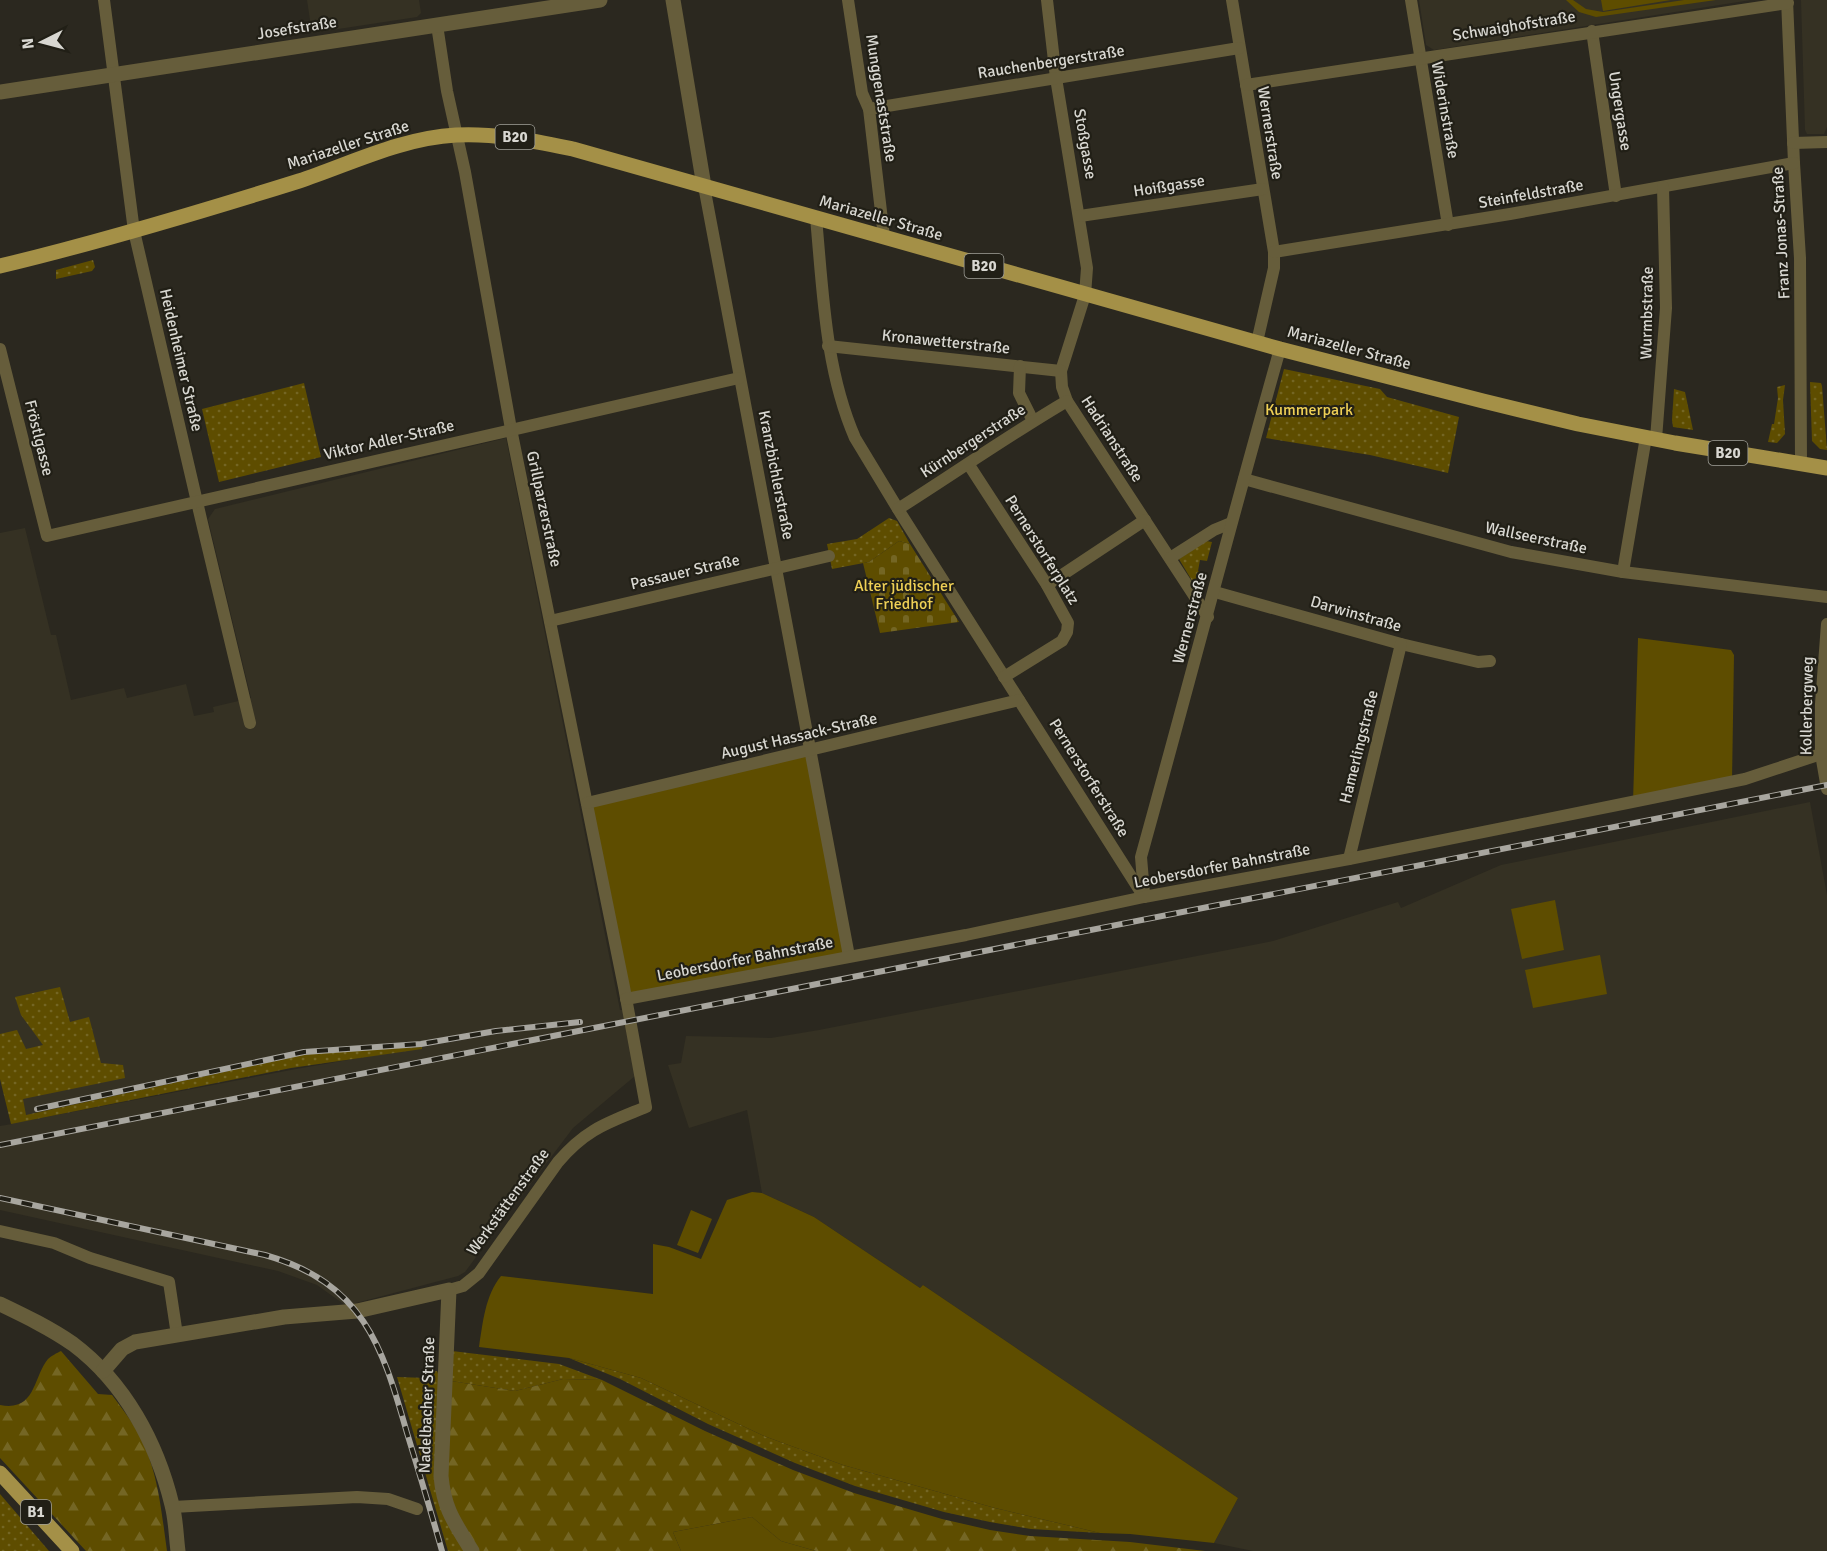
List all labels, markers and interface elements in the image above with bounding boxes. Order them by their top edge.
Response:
street label: Schwaighofstraße [1451,6,1577,46]
north arrow [12,12,72,72]
street label: Josefstraße [256,12,338,44]
street label: Munggenaststraße [861,33,901,163]
text: N [18,37,39,50]
street label: Rauchenbergerstraße [976,41,1126,83]
street label: Widerinstraße [1427,60,1463,160]
street label: Ungergasse [1604,70,1636,152]
street label: Wernerstraße [1253,85,1287,181]
street label: Stoßgasse [1069,107,1101,181]
street label: Mariazeller Straße [284,116,412,174]
road number: B20 [496,125,534,149]
street label: Franz Jonas-Straße [1768,166,1794,300]
street label: Hoißgasse [1132,170,1206,202]
street label: Steinfeldstraße [1477,175,1585,213]
street label: Mariazeller Straße [817,191,945,245]
road number: B20 [964,254,1004,278]
street label: Wurmbstraße [1636,266,1658,360]
street label: Heidenheimer Straße [155,287,207,433]
street label: Mariazeller Straße [1285,322,1413,374]
street label: Kronawetterstraße [881,325,1011,359]
street label: Hadrianstraße [1077,392,1147,486]
street label: Fröstlgasse [20,398,58,478]
street label: Kürnbergerstraße [917,399,1029,483]
park label: Kummerpark [1265,400,1353,420]
street label: Kranzbichlerstraße [754,409,798,541]
street label: Viktor Adler-Straße [322,415,456,465]
road number: B20 [1708,441,1748,465]
street label: Grillparzerstraße [522,449,566,569]
street label: Pernerstorferplatz [1000,491,1084,609]
street label: Wallseerstraße [1483,517,1589,559]
street label: Passauer Straße [628,550,742,594]
street label: Wernerstraße [1168,570,1212,666]
park label: Alter jüdischer Friedhof [854,576,954,614]
street label: Darwinstraße [1308,591,1404,637]
street label: Kollerbergweg [1796,656,1818,756]
street label: Hamerlingstraße [1335,688,1383,806]
street label: August Hassack-Straße [719,708,879,764]
street label: Pernerstorferstraße [1045,715,1133,841]
street label: Leobersdorfer Bahnstraße [1132,839,1312,893]
street label: Leobersdorfer Bahnstraße [655,932,835,986]
street label: Werkstättenstraße [462,1144,554,1260]
street label: Nadelbacher Straße [415,1336,439,1474]
road number: B1 [21,1500,51,1524]

